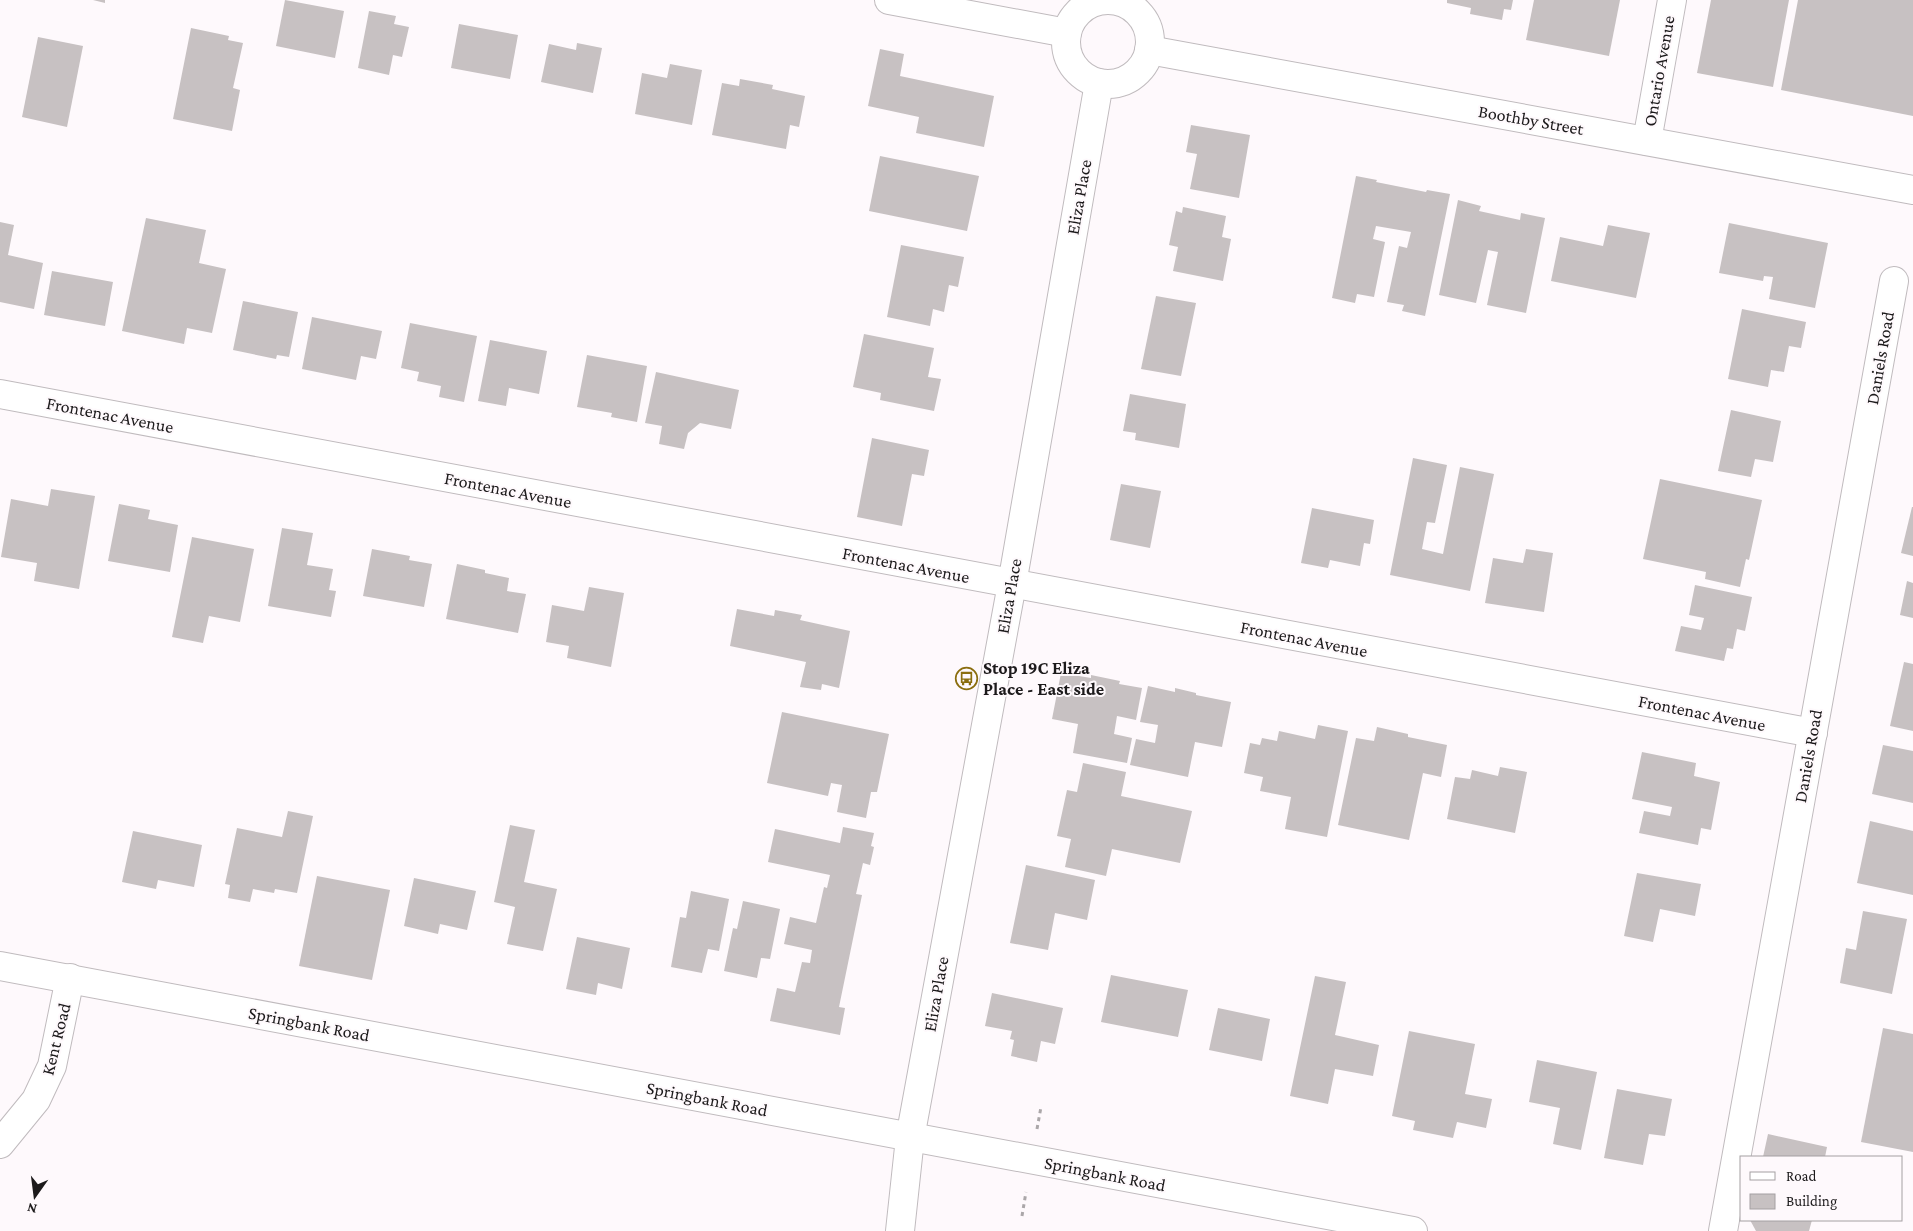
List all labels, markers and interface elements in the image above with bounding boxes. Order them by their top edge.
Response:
street label: Ontario Avenue [1639,14,1679,128]
street label: Boothby Street [1477,101,1586,139]
street label: Eliza Place [1063,158,1095,236]
street label: Daniels Road [1862,309,1898,406]
street label: Frontenac Avenue [45,393,175,437]
street label: Frontenac Avenue [443,468,573,512]
street label: Frontenac Avenue [841,543,971,587]
street label: Eliza Place [993,557,1025,635]
street label: Frontenac Avenue [1239,617,1369,661]
place label: Stop 19C Eliza Place - East side [983,658,1104,699]
bus stop icon: Stop 19C Eliza Place - East side [955,666,979,690]
street label: Frontenac Avenue [1637,691,1767,735]
street label: Daniels Road [1790,707,1826,804]
street label: Eliza Place [920,955,952,1033]
street label: Kent Road [37,1000,75,1077]
street label: Springbank Road [247,1002,372,1046]
street label: Springbank Road [645,1077,770,1121]
street label: Springbank Road [1043,1152,1168,1196]
legend [1740,1156,1903,1221]
text: Road [1786,1168,1817,1184]
north arrow [10,1171,60,1221]
text: Building [1786,1193,1837,1210]
text: N [25,1200,38,1218]

